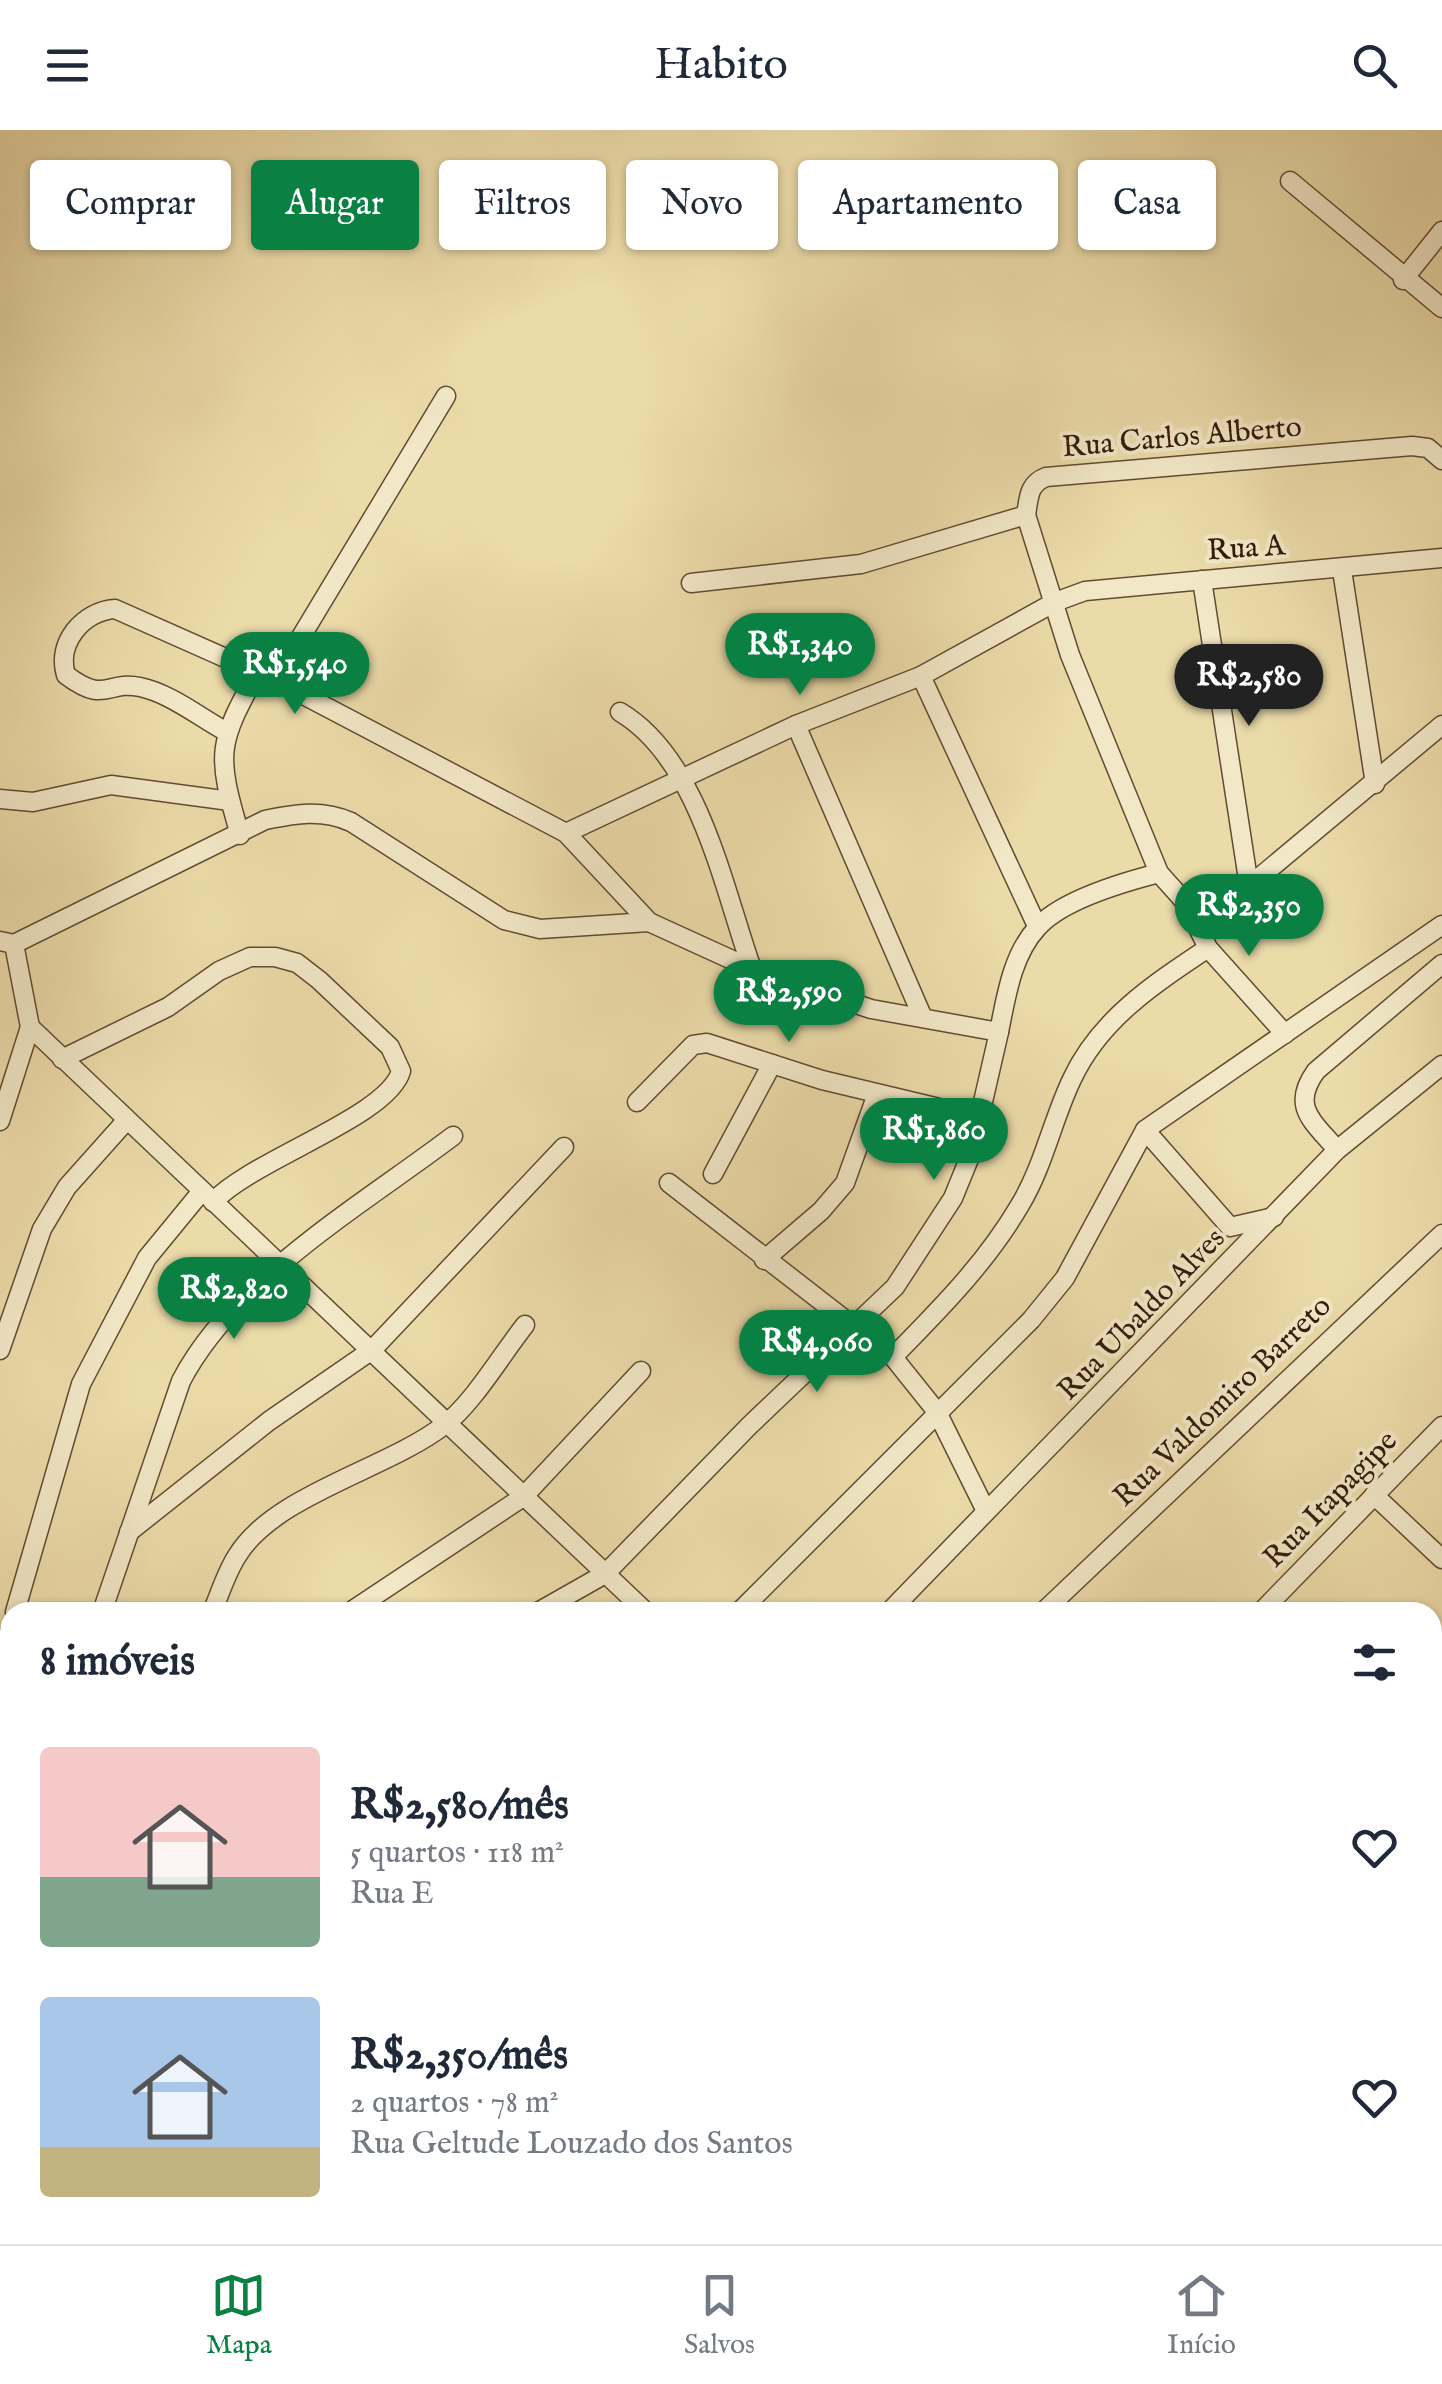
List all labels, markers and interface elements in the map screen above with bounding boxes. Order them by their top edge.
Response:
text: Habito [654,37,788,94]
icon: menu [40,38,95,93]
icon: search [1347,38,1402,93]
chip: Comprar [30,160,231,250]
chip: Alugar [251,160,419,250]
chip: Filtros [439,160,606,250]
chip: Novo [626,160,778,250]
chip: Apartamento [798,160,1058,250]
chip: Casa [1078,160,1216,250]
street label: Rua Carlos Alberto [1061,409,1303,467]
street label: Rua A [1206,527,1287,571]
pin: R$1,340 [708,613,892,698]
text: R$1,340 [747,625,853,666]
pin: R$1,540 [203,632,387,717]
text: R$1,540 [242,644,348,685]
pin: R$2,580 [1157,644,1341,729]
text: R$2,580 [1196,656,1302,697]
pin: R$2,350 [1157,874,1341,959]
text: R$2,350 [1197,886,1301,927]
pin: R$2,590 [697,960,881,1045]
text: R$2,590 [736,972,842,1013]
pin: R$1,860 [842,1098,1026,1183]
text: R$1,860 [882,1110,986,1151]
street label: Rua Ubaldo Alves [1050,1221,1234,1409]
pin: R$2,820 [142,1257,326,1342]
text: R$2,820 [180,1269,288,1310]
street label: Rua Valdomiro Barreto [1106,1288,1340,1516]
pin: R$4,060 [725,1310,909,1395]
text: R$4,060 [761,1322,873,1363]
street label: Rua Itapagipe [1256,1423,1406,1577]
icon: filters [1347,1635,1402,1690]
text: 8 imóveis [40,1636,195,1689]
text: R$2,580/mês [350,1780,569,1833]
icon: home [120,1787,240,1907]
icon: heart [1347,1820,1402,1875]
text: 5 quartos · 118 m² [350,1833,564,1874]
text: Rua E [350,1874,434,1915]
text: R$2,350/mês [350,2030,568,2083]
icon: home [120,2037,240,2157]
icon: heart [1347,2070,1402,2125]
text: 2 quartos · 78 m² [350,2083,559,2124]
text: Rua Geltude Louzado dos Santos [350,2124,793,2165]
tab: Mapa [206,2268,272,2363]
tab: Salvos [684,2268,755,2363]
tab: Início [1167,2268,1236,2363]

